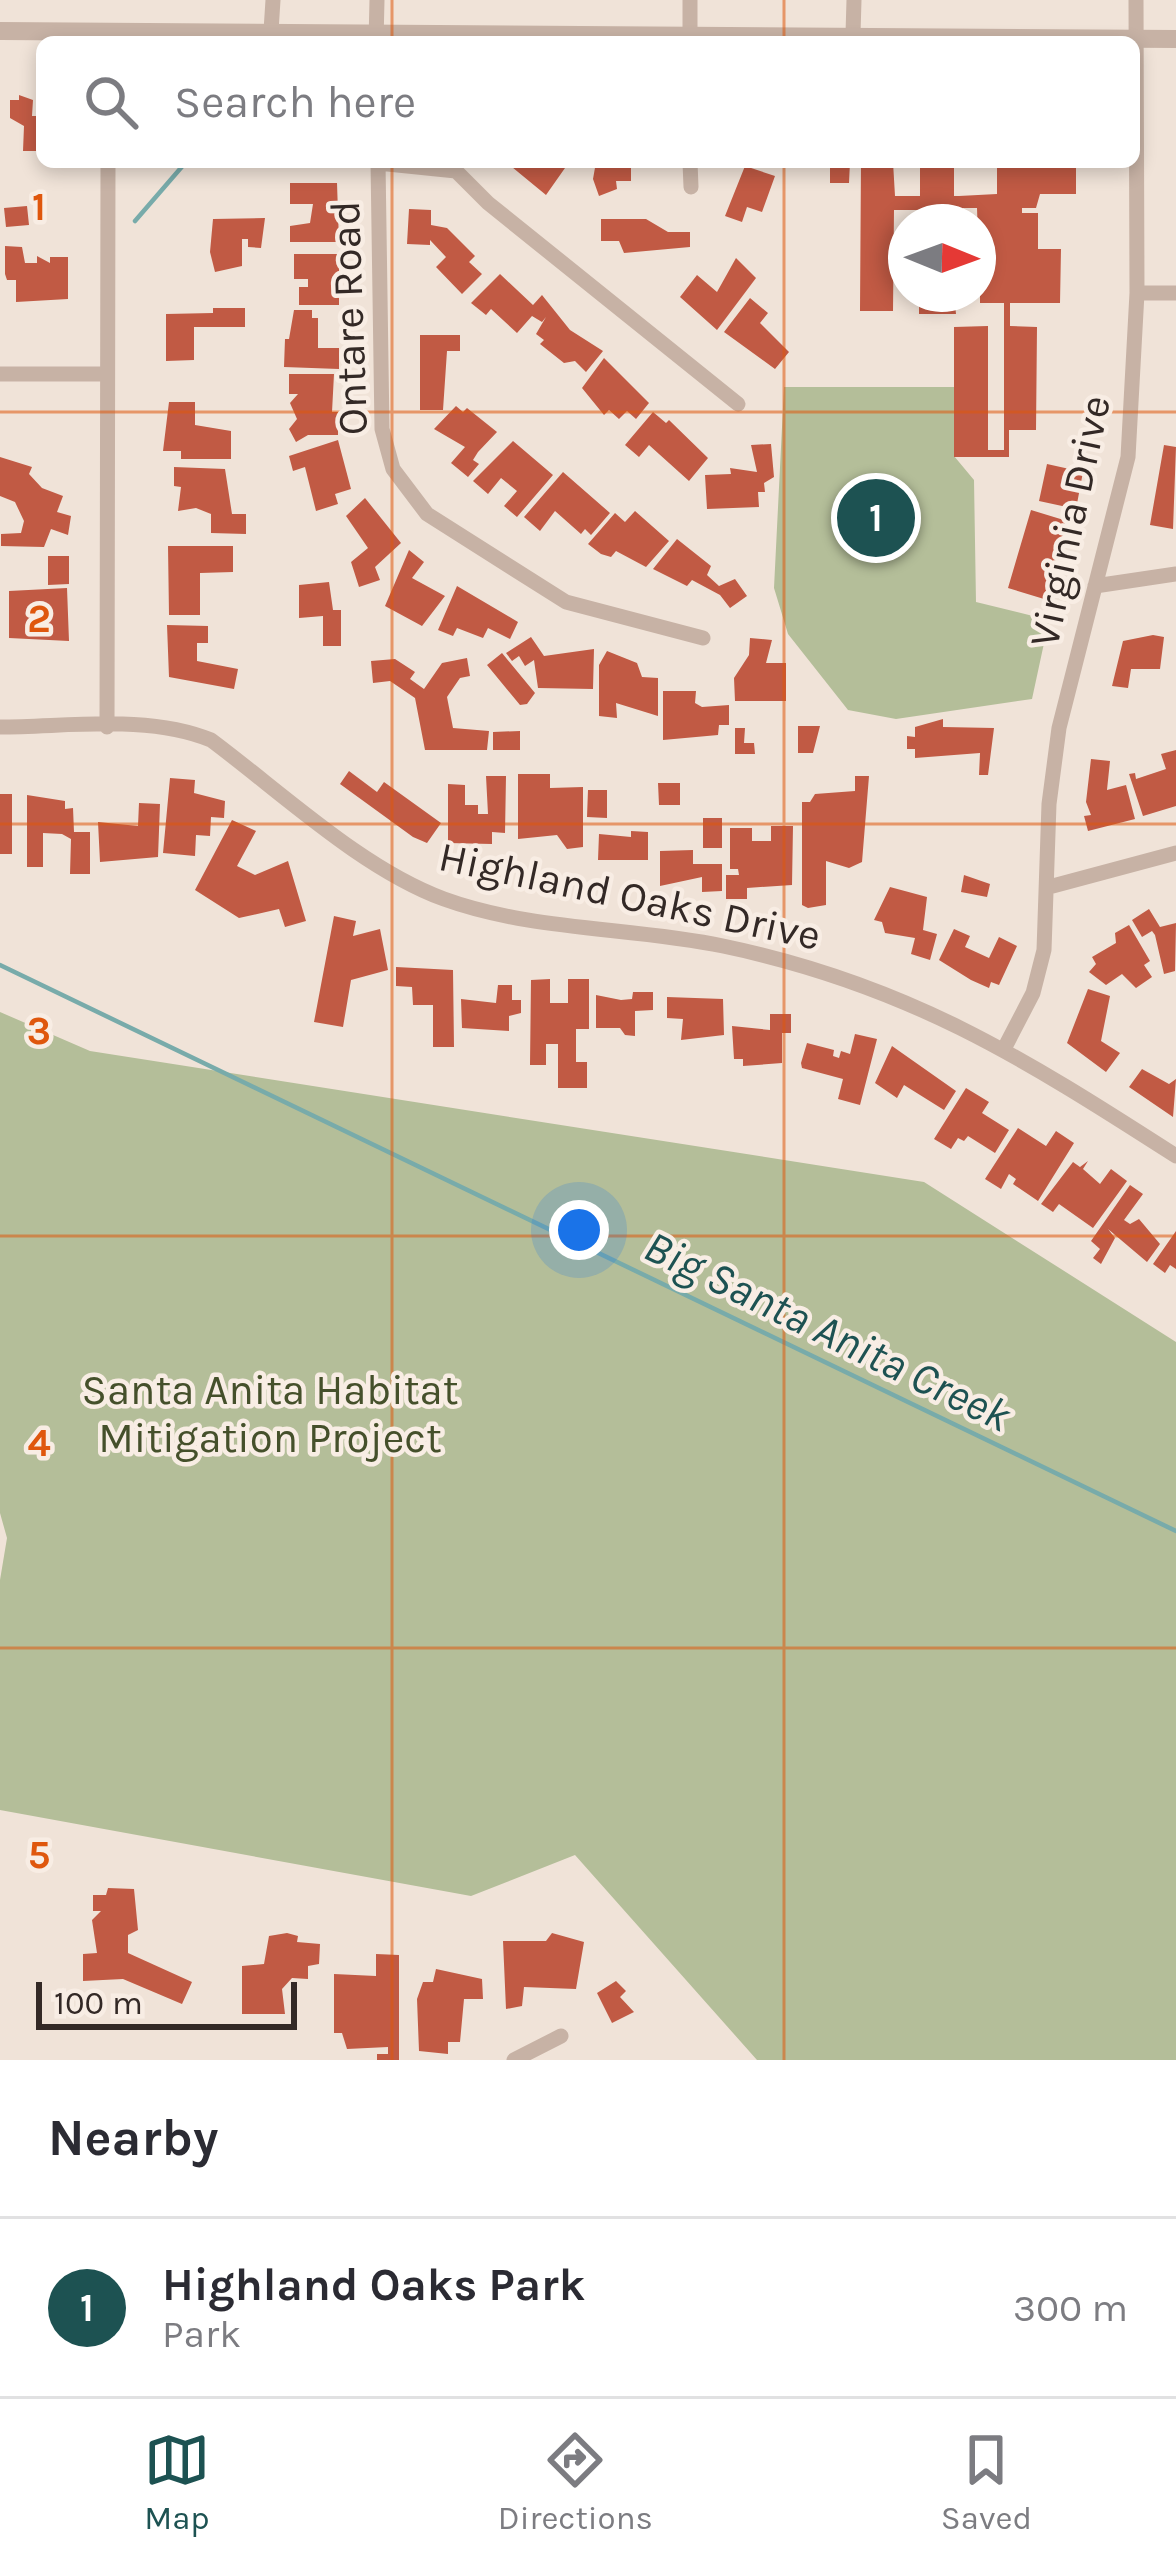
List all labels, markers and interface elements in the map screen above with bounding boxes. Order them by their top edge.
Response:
search box [36,36,1140,168]
icon: search [78,69,144,135]
text: Search here [174,76,416,128]
text: 1 [32,184,46,230]
street label: Ontare Road [320,200,378,436]
north arrow [888,204,996,312]
street label: Virginia Drive [1019,391,1121,652]
pin: 1 [837,473,915,563]
text: 2 [27,596,51,642]
street label: Highland Oaks Drive [434,831,825,961]
text: 3 [27,1008,51,1054]
your location [549,1200,609,1260]
water label: Big Santa Anita Creek [635,1220,1020,1444]
park label: Santa Anita Habitat Mitigation Project [82,1365,458,1463]
text: 4 [27,1420,51,1466]
text: 5 [28,1832,50,1878]
scale bar [36,1976,297,2029]
text: 100 m [54,1984,143,2022]
text: Nearby [48,2108,218,2168]
text: Highland Oaks Park [162,2259,585,2311]
text: 1 [80,2285,94,2331]
text: 300 m [1013,2285,1128,2331]
text: Park [162,2311,241,2357]
tab: Map [144,2427,210,2537]
tab: Directions [498,2427,653,2537]
tab: Saved [941,2427,1032,2537]

